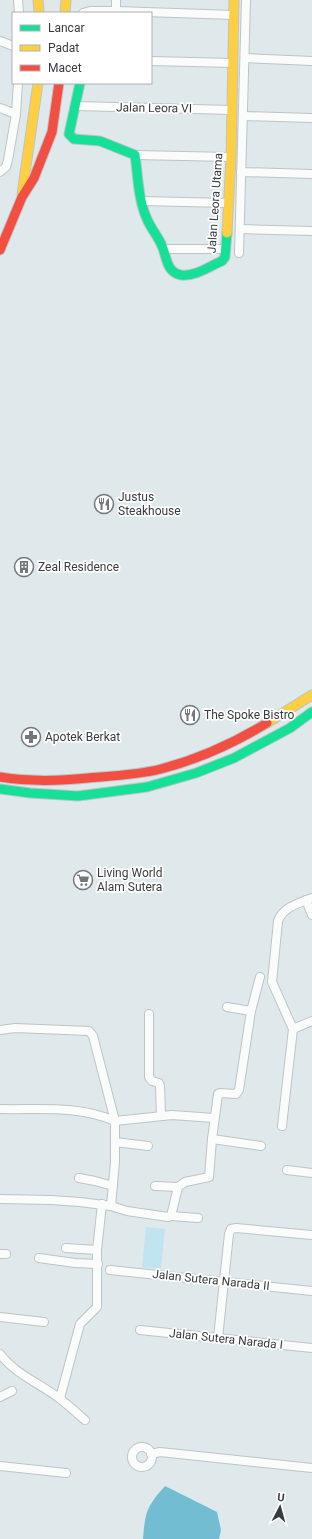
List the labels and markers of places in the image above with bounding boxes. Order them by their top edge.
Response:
place label: Justus Steakhouse [118,490,181,518]
restaurant icon: Justus Steakhouse [93,493,115,515]
building icon: Zeal Residence [13,556,35,578]
place label: Zeal Residence [38,560,119,574]
restaurant icon: The Spoke Bistro [179,704,201,726]
place label: The Spoke Bistro [204,708,295,722]
pharmacy icon: Apotek Berkat [20,726,42,748]
place label: Apotek Berkat [45,730,120,744]
place label: Living World Alam Sutera [97,866,163,894]
supermarket icon: Living World Alam Sutera [72,869,94,891]

